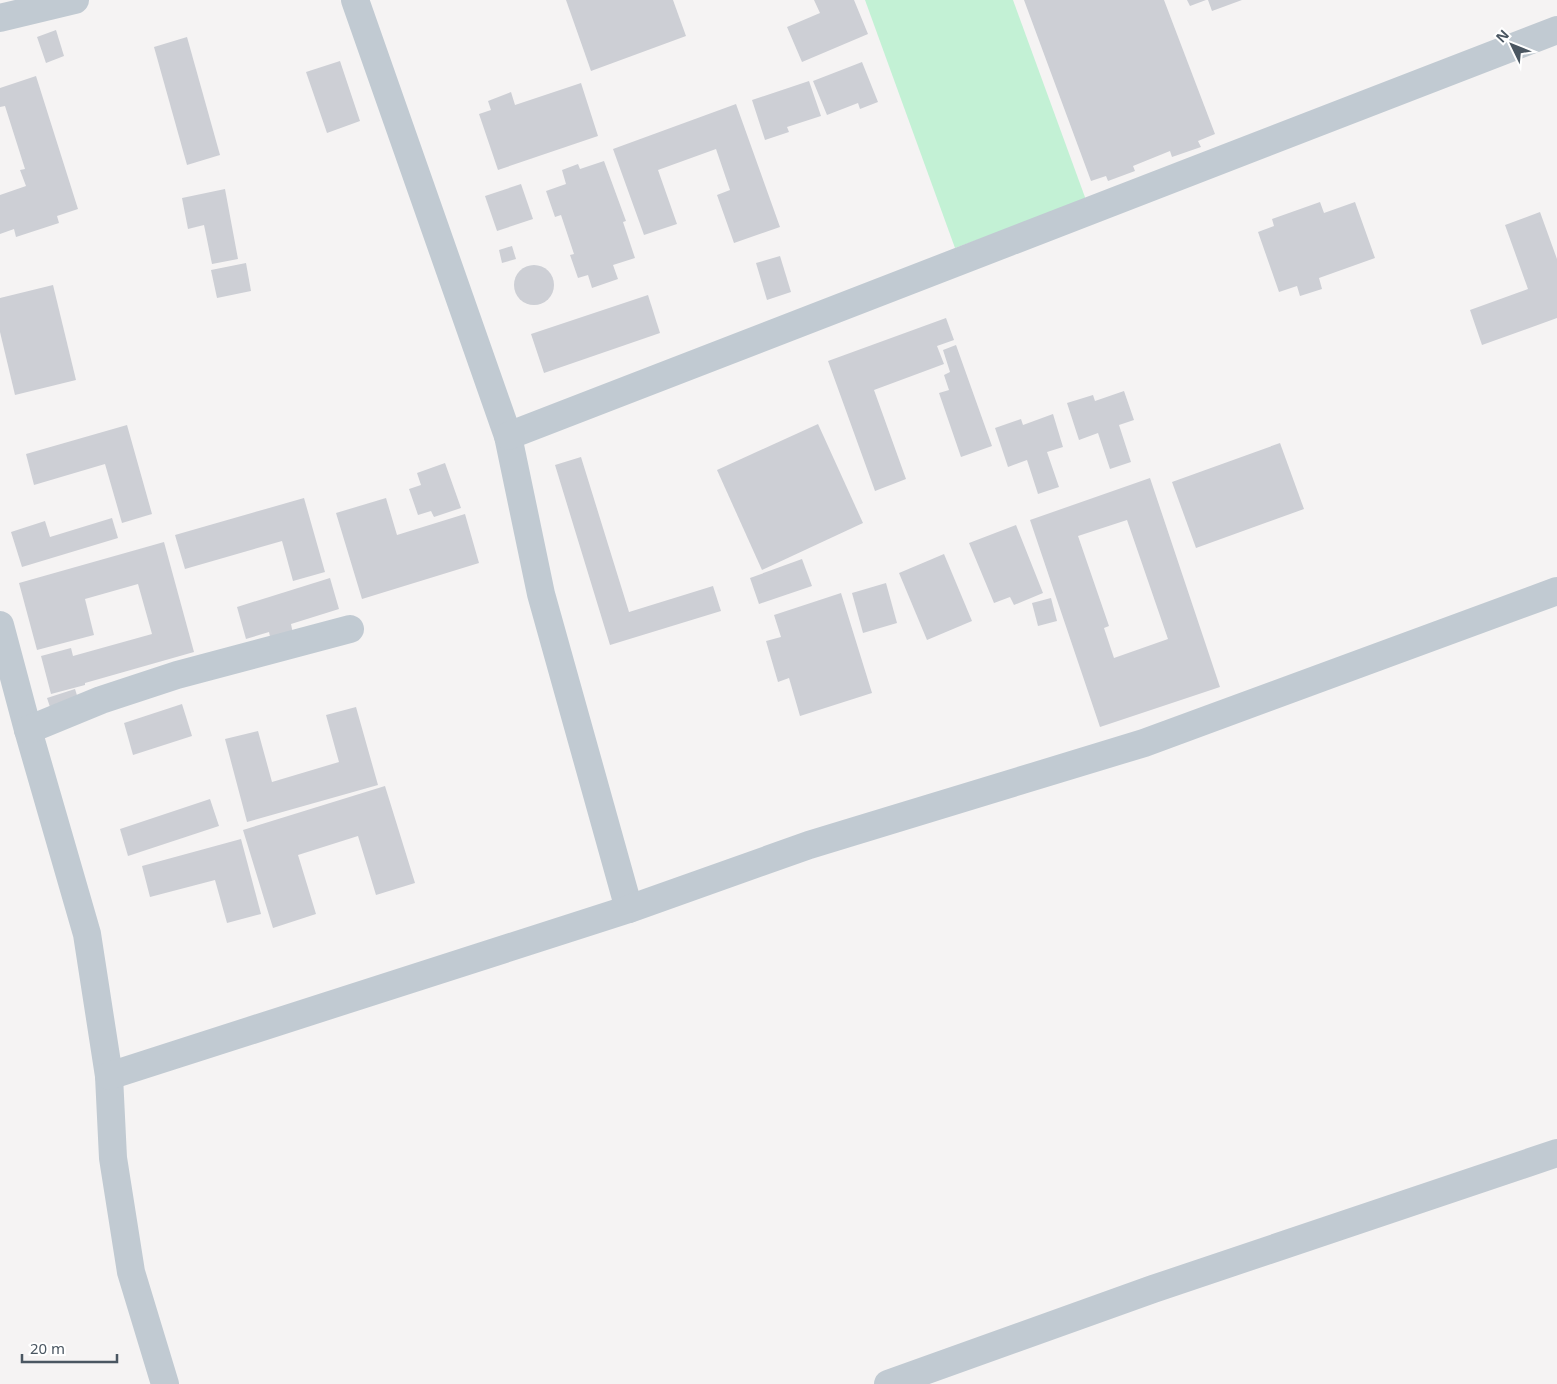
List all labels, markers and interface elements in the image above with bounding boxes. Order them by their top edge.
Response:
north arrow [1487,20,1537,70]
text: N [1491,25,1513,46]
scale bar [22,1332,118,1364]
text: 20 m [30,1338,65,1358]

